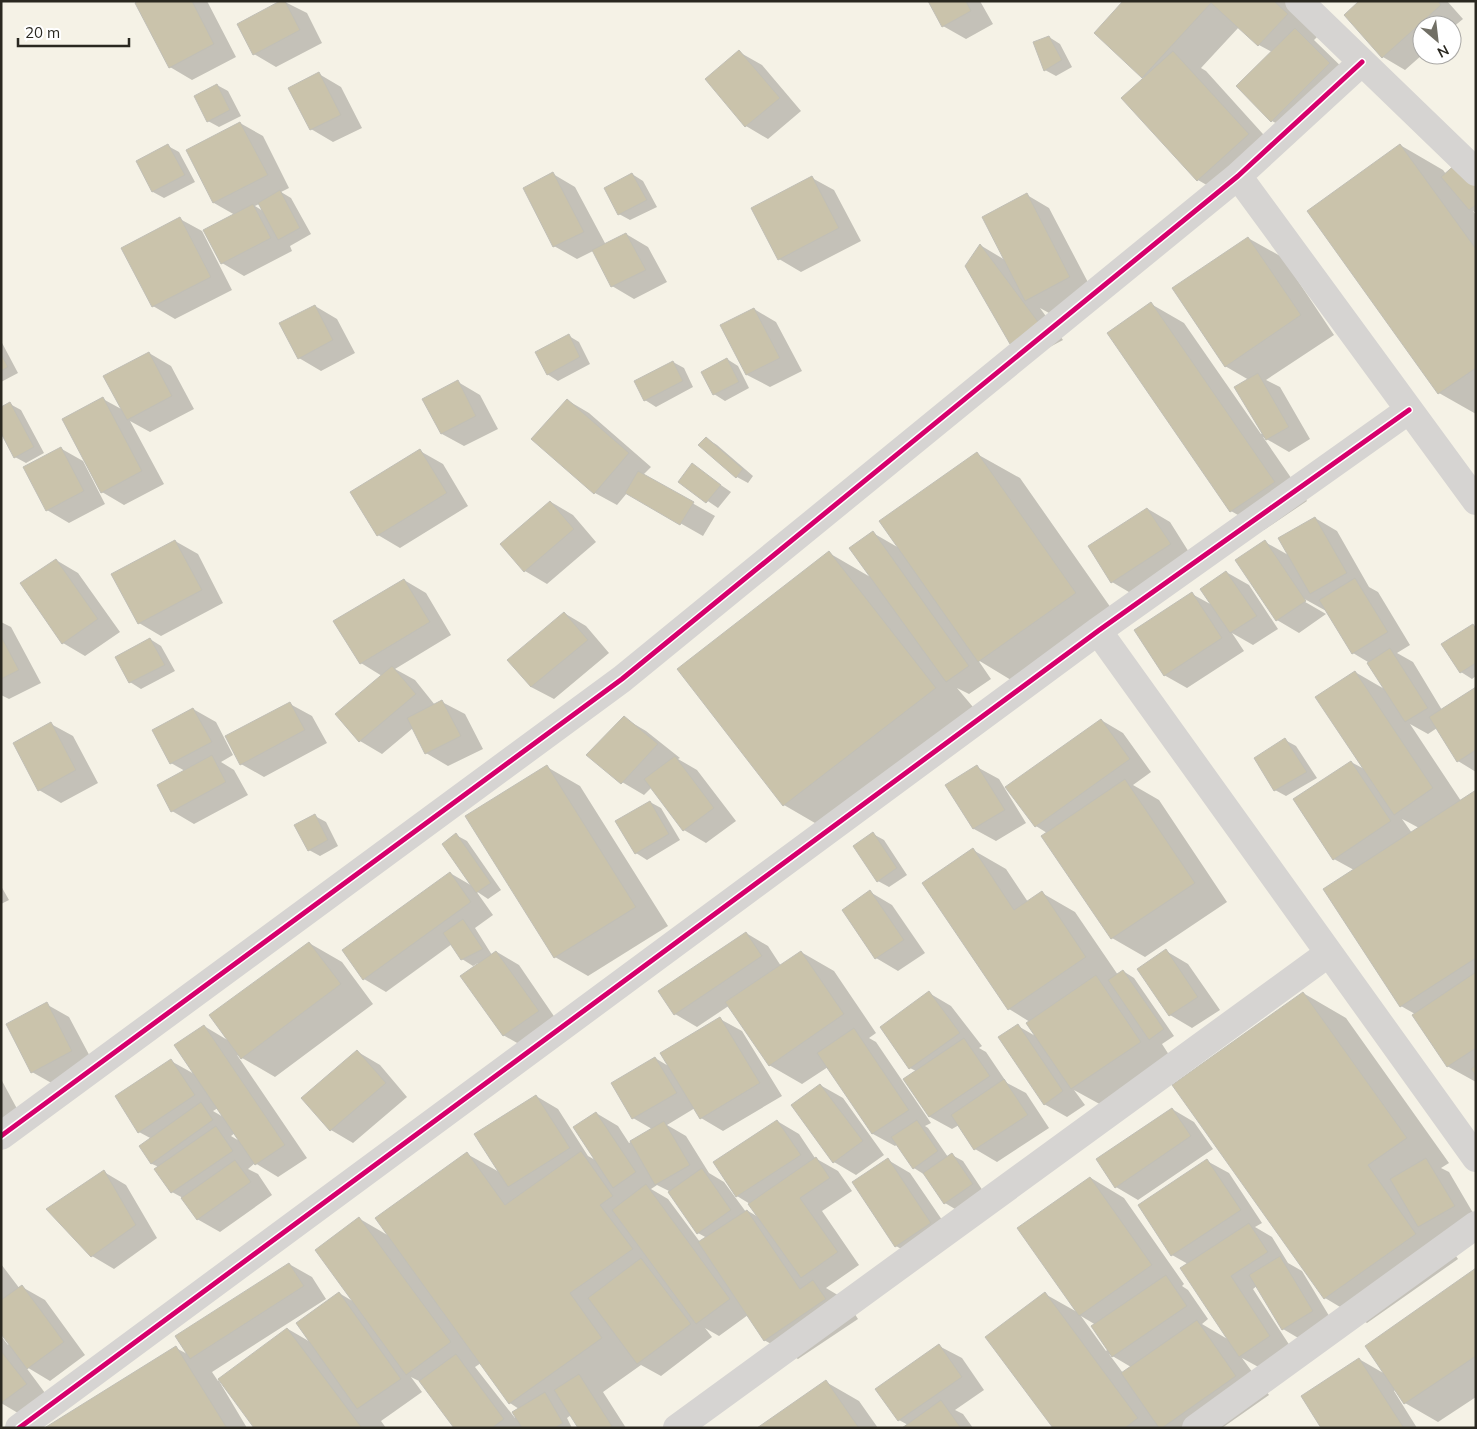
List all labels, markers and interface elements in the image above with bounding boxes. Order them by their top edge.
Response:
scale bar [18,15,129,47]
north arrow [1412,15,1462,65]
text: 20 m [25,23,60,42]
text: N [1434,41,1452,62]

